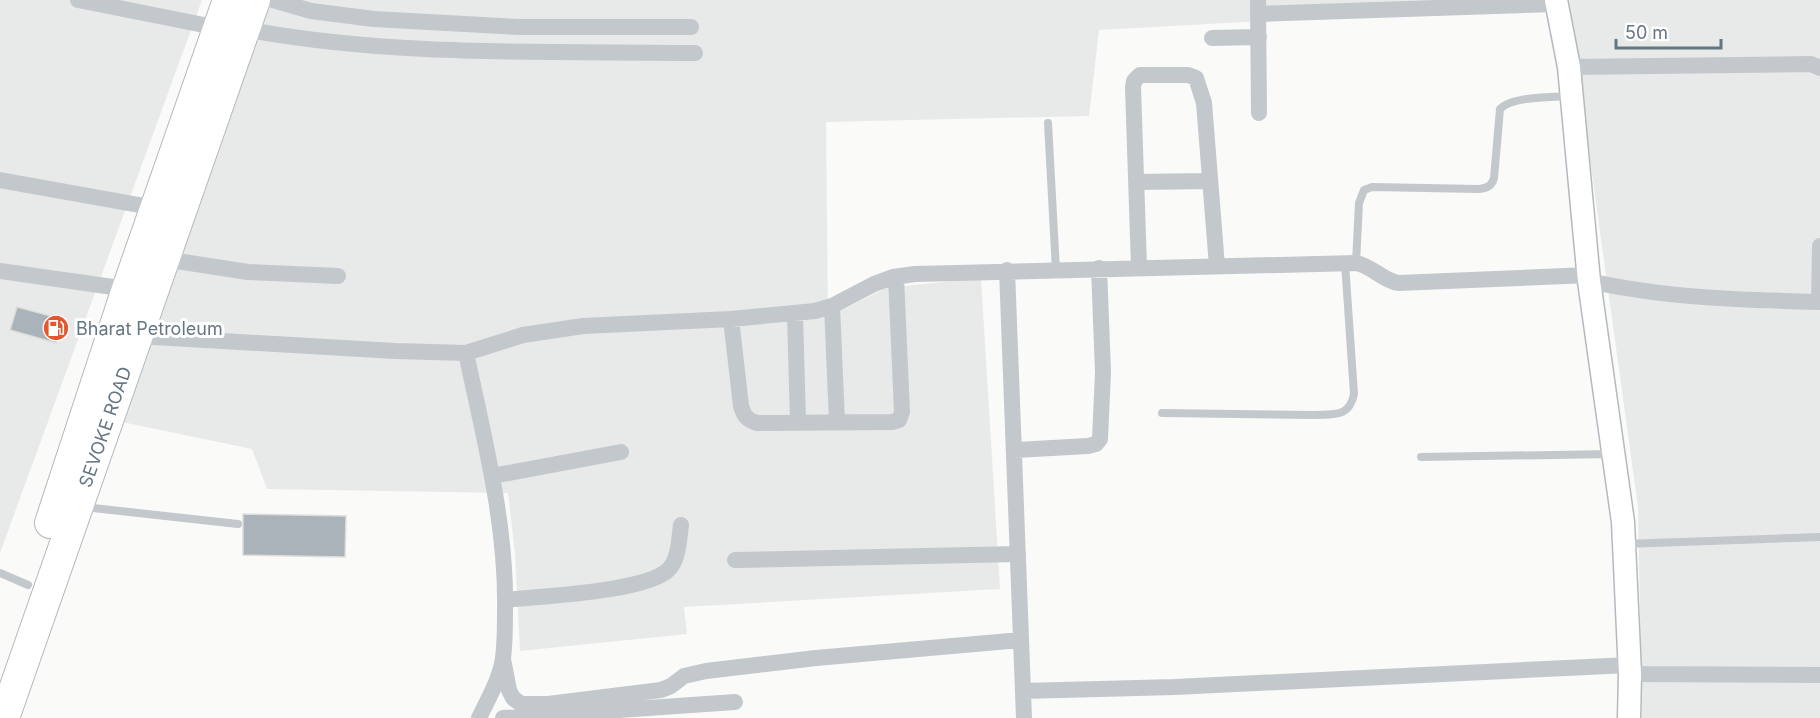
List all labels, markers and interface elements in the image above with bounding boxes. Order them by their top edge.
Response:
scale bar [1616,12,1721,50]
text: 50 m [1625,22,1668,43]
fuel station icon: Bharat Petroleum [41,313,71,343]
place label: Bharat Petroleum [76,318,223,339]
street label: SEVOKE ROAD [75,364,135,490]

